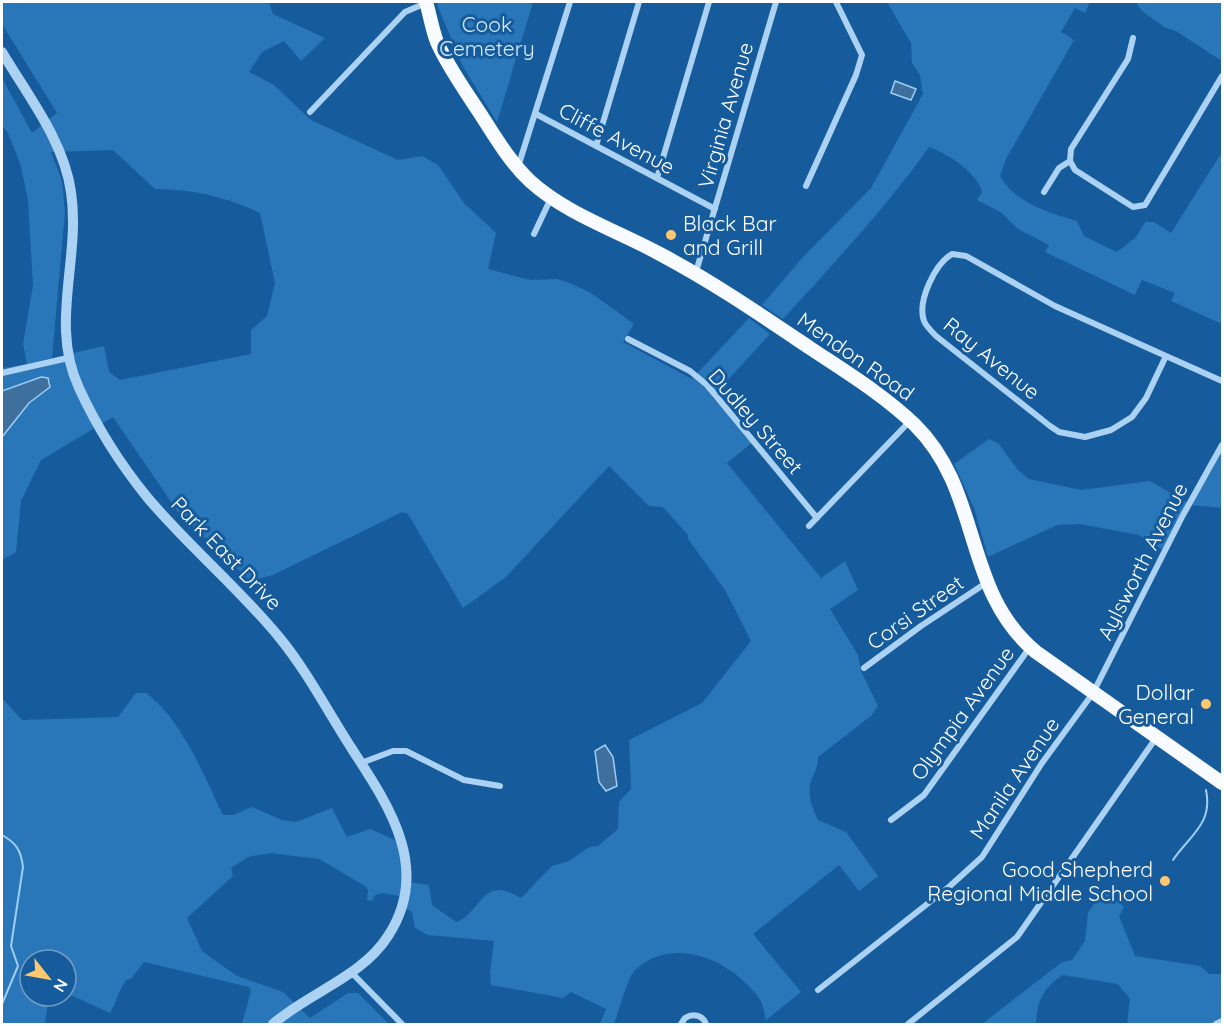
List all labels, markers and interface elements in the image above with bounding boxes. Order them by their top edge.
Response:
park label: Cook Cemetery [439,11,535,61]
street label: Virginia Avenue [692,39,758,191]
street label: Cliffe Avenue [555,97,679,179]
place label: Black Bar and Grill [683,210,777,260]
marker: Black Bar and Grill [664,228,678,242]
street label: Mendon Road [793,306,919,406]
street label: Ray Avenue [939,311,1045,405]
street label: Dudley Street [703,363,809,479]
street label: Aylsworth Avenue [1091,478,1193,644]
street label: Park East Drive [166,491,288,615]
street label: Corsi Street [862,569,968,655]
street label: Olympia Avenue [905,641,1019,785]
place label: Dollar General [1118,679,1194,729]
marker: Dollar General [1199,697,1213,711]
street label: Manila Avenue [964,712,1064,844]
place label: Good Shepherd Regional Middle School [927,856,1153,906]
marker: Good Shepherd Regional Middle School [1158,874,1172,888]
north arrow [18,948,78,1008]
text: N [49,976,72,996]

